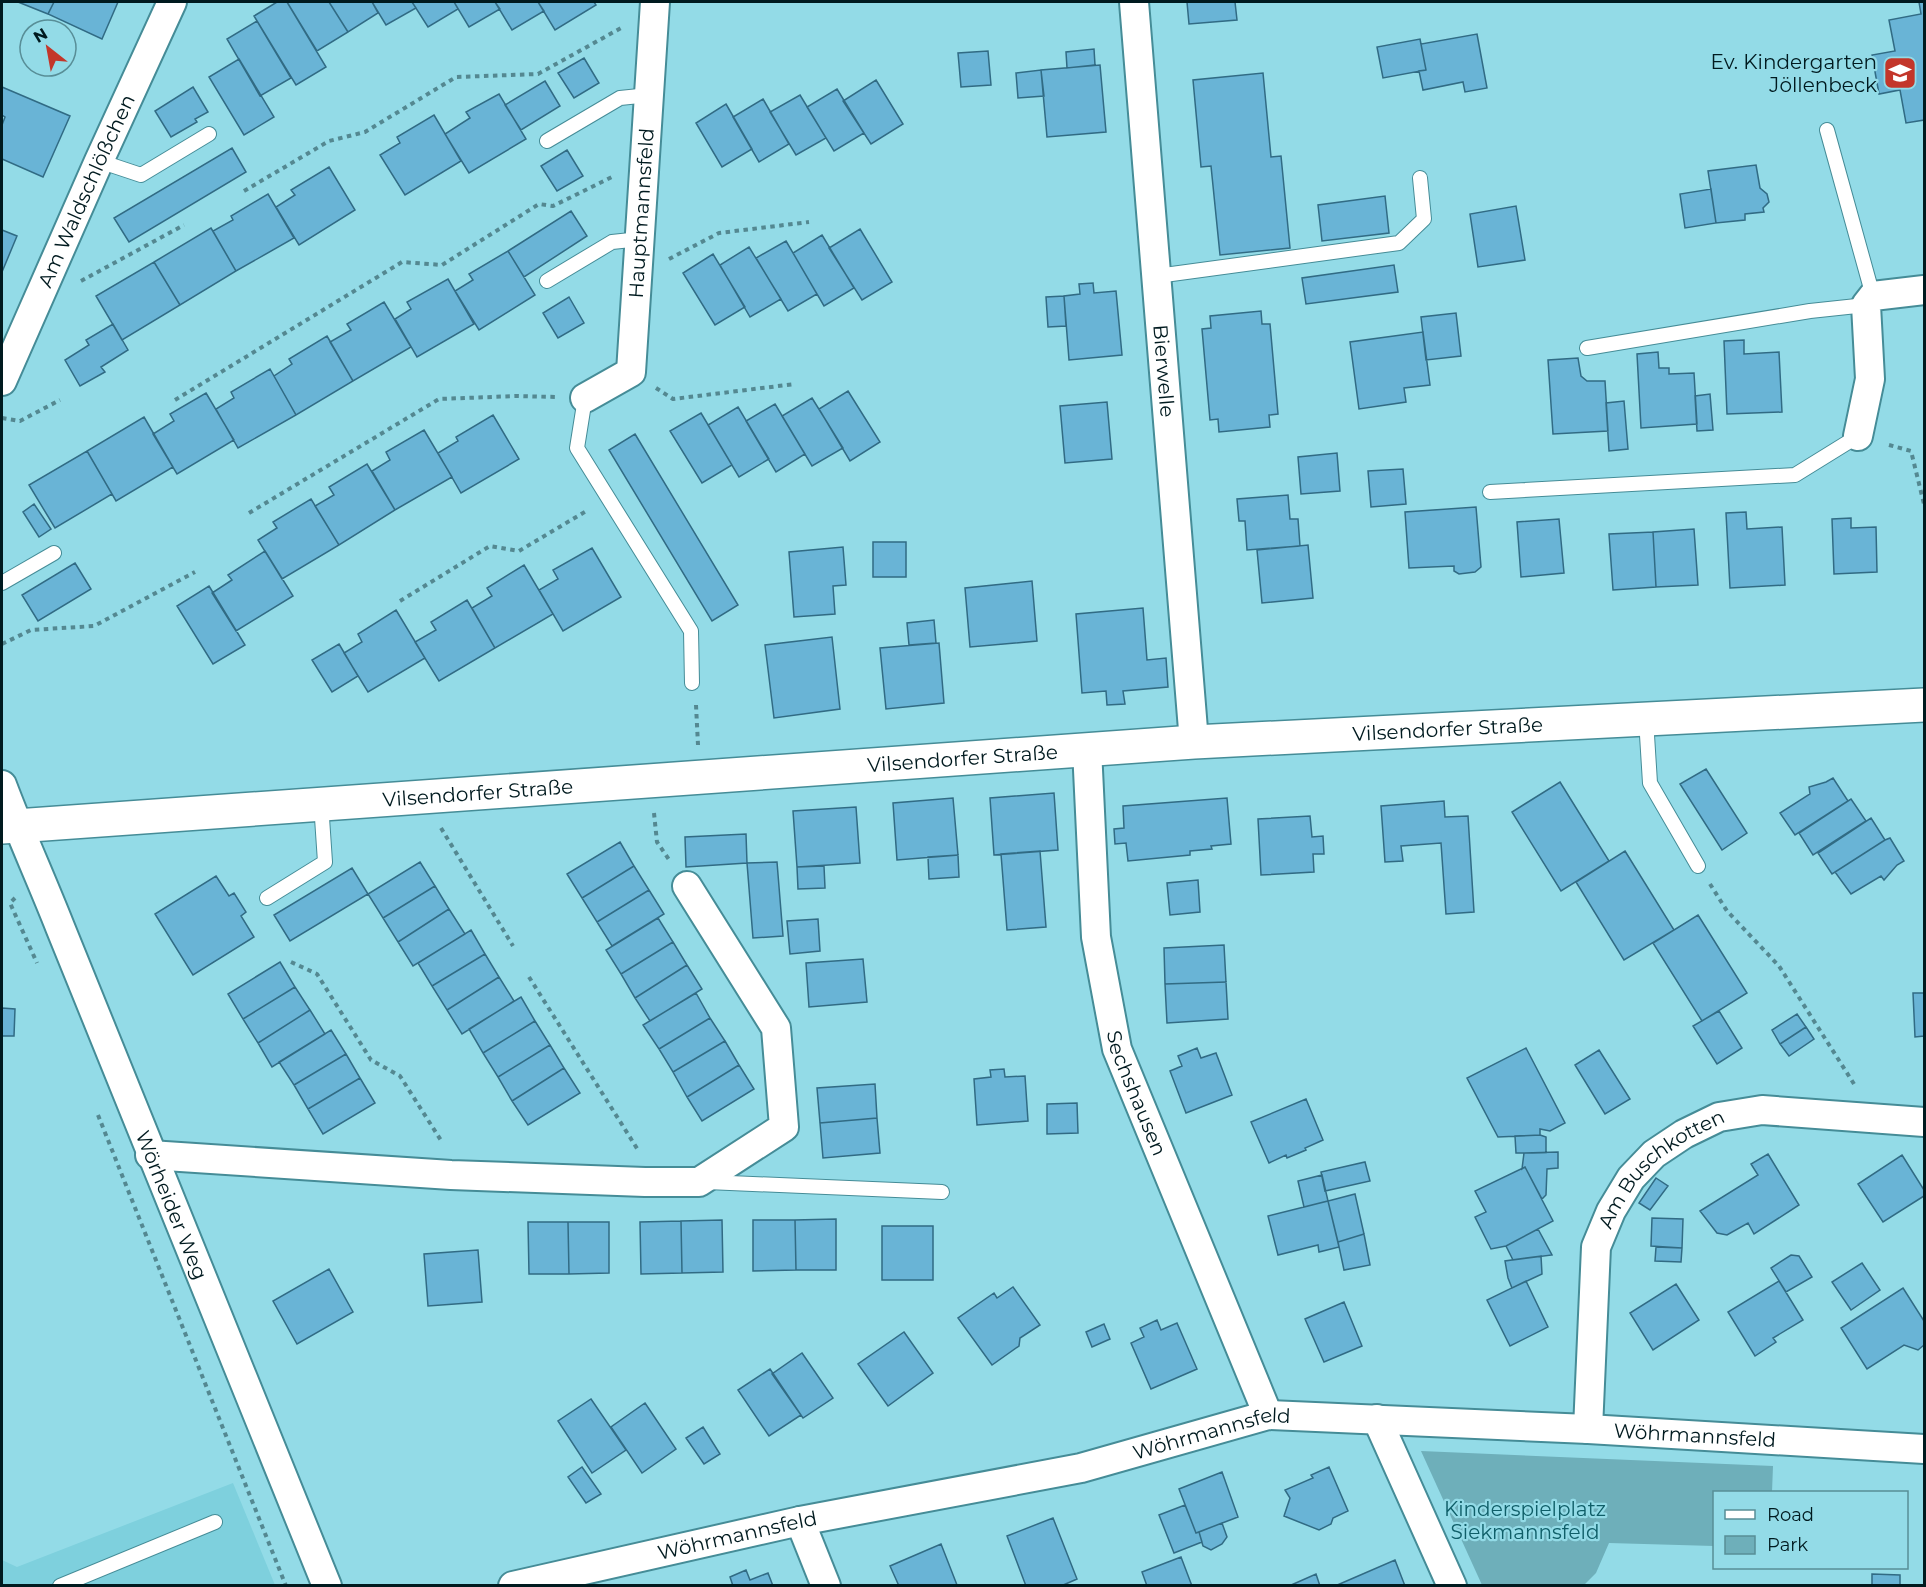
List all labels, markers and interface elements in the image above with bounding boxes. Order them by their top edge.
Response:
north arrow [18,18,78,78]
text: N [30,24,51,47]
place label: Ev. Kindergarten Jöllenbeck [1711,50,1877,97]
school or university icon: Ev. Kindergarten Jöllenbeck [1882,55,1918,91]
street label: Am Waldschlößchen [33,91,140,291]
street label: Hauptmannsfeld [624,127,659,299]
street label: Bierwelle [1148,323,1180,418]
street label: Vilsendorfer Straße [1352,712,1544,746]
street label: Vilsendorfer Straße [867,740,1059,777]
street label: Vilsendorfer Straße [382,774,574,812]
street label: Sechshausen [1102,1028,1172,1159]
street label: Am Buschkotten [1593,1104,1728,1232]
street label: Wörheider Weg [131,1127,212,1283]
street label: Wöhrmannsfeld [1130,1402,1291,1465]
street label: Wöhrmannsfeld [1613,1419,1777,1452]
legend [1713,1491,1908,1569]
park label: Kinderspielplatz Siekmannsfeld [1444,1497,1606,1544]
text: Road [1767,1504,1814,1526]
street label: Wöhrmannsfeld [655,1506,819,1565]
text: Park [1767,1534,1808,1556]

